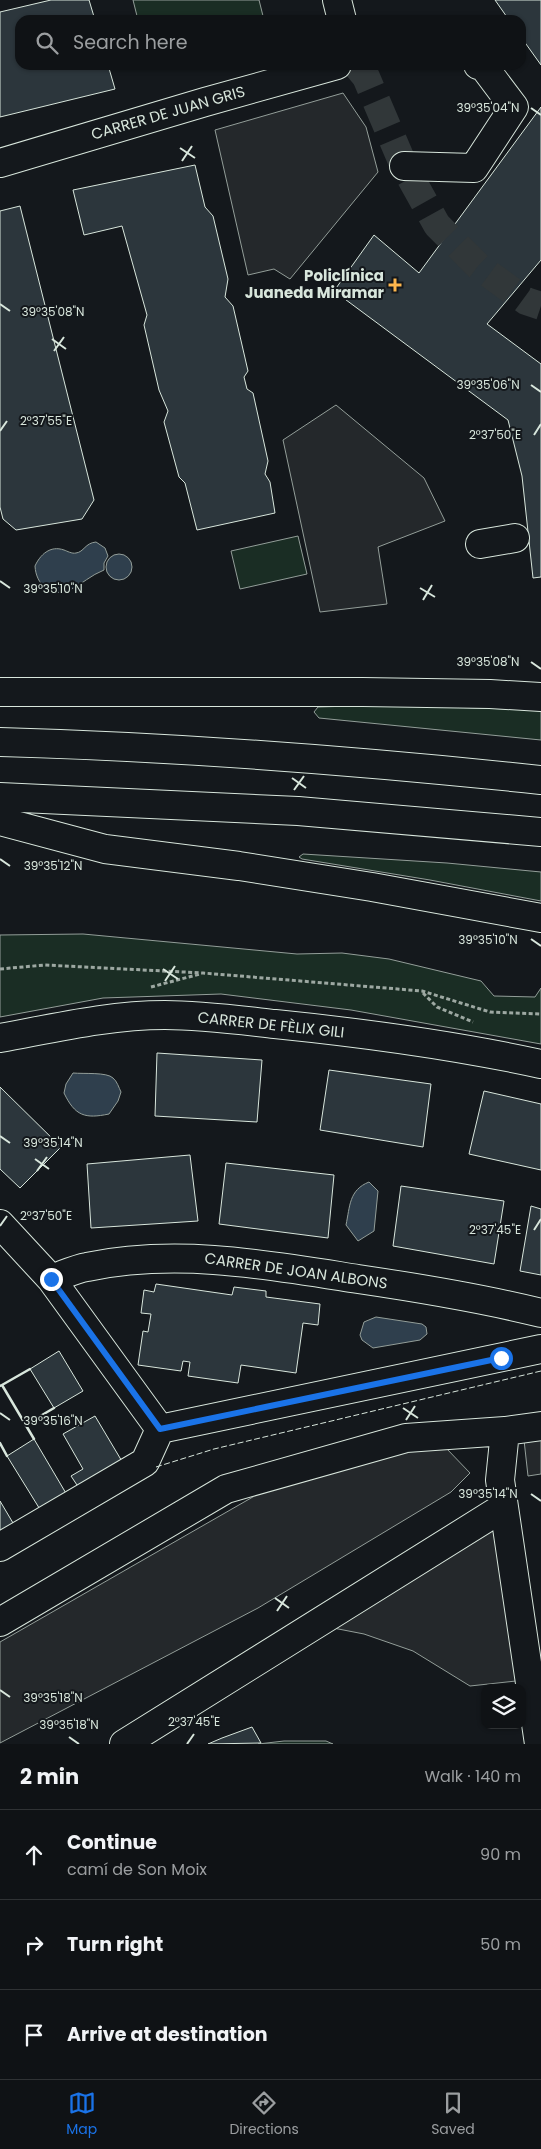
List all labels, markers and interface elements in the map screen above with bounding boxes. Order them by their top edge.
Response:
search box [15,15,526,70]
icon: search [33,29,61,57]
text: Search here [73,29,187,56]
street label: CARRER DE JUAN GRIS [89,81,247,145]
text: 39°35'04"N [456,99,520,116]
place label: Policlínica Juaneda Miramar [245,265,385,303]
marker: Policlínica Juaneda Miramar [388,278,402,292]
text: 39°35'08"N [21,303,85,320]
text: 39°35'06"N [456,376,520,393]
text: 2°37'55"E [20,412,72,429]
text: 2°37'50"E [469,426,521,443]
text: 39°35'10"N [23,580,83,597]
text: 39°35'08"N [456,653,520,670]
text: 39°35'12"N [24,857,82,874]
text: 39°35'10"N [458,931,518,948]
street label: CARRER DE FÈLIX GILI [197,1006,345,1043]
text: 39°35'14"N [23,1134,83,1151]
text: 2°37'50"E [20,1207,72,1224]
text: 2°37'45"E [469,1221,521,1238]
street label: CARRER DE JOAN ALBONS [203,1247,389,1294]
route end [40,1268,63,1291]
route start [490,1347,513,1370]
text: 39°35'16"N [23,1412,83,1429]
text: 39°35'14"N [458,1485,518,1502]
map controls [481,1684,526,1729]
button: layers [481,1684,526,1729]
text: 39°35'18"N [23,1689,83,1706]
text: 2°37'45"E [168,1713,220,1730]
text: 39°35'18"N [39,1716,99,1733]
text: 2 min [20,1762,79,1791]
text: Walk · 140 m [424,1765,521,1788]
text: Continue [67,1829,157,1856]
icon: ahead [20,1841,48,1869]
text: 90 m [480,1843,521,1866]
text: camí de Son Moix [67,1858,207,1881]
icon: right [20,1931,48,1959]
text: Turn right [67,1931,163,1958]
text: 50 m [480,1933,521,1956]
icon: arrive [20,2021,48,2049]
text: Arrive at destination [67,2021,268,2048]
tab: Map [66,2089,97,2140]
tab: Directions [229,2089,299,2140]
tab: Saved [431,2089,475,2140]

